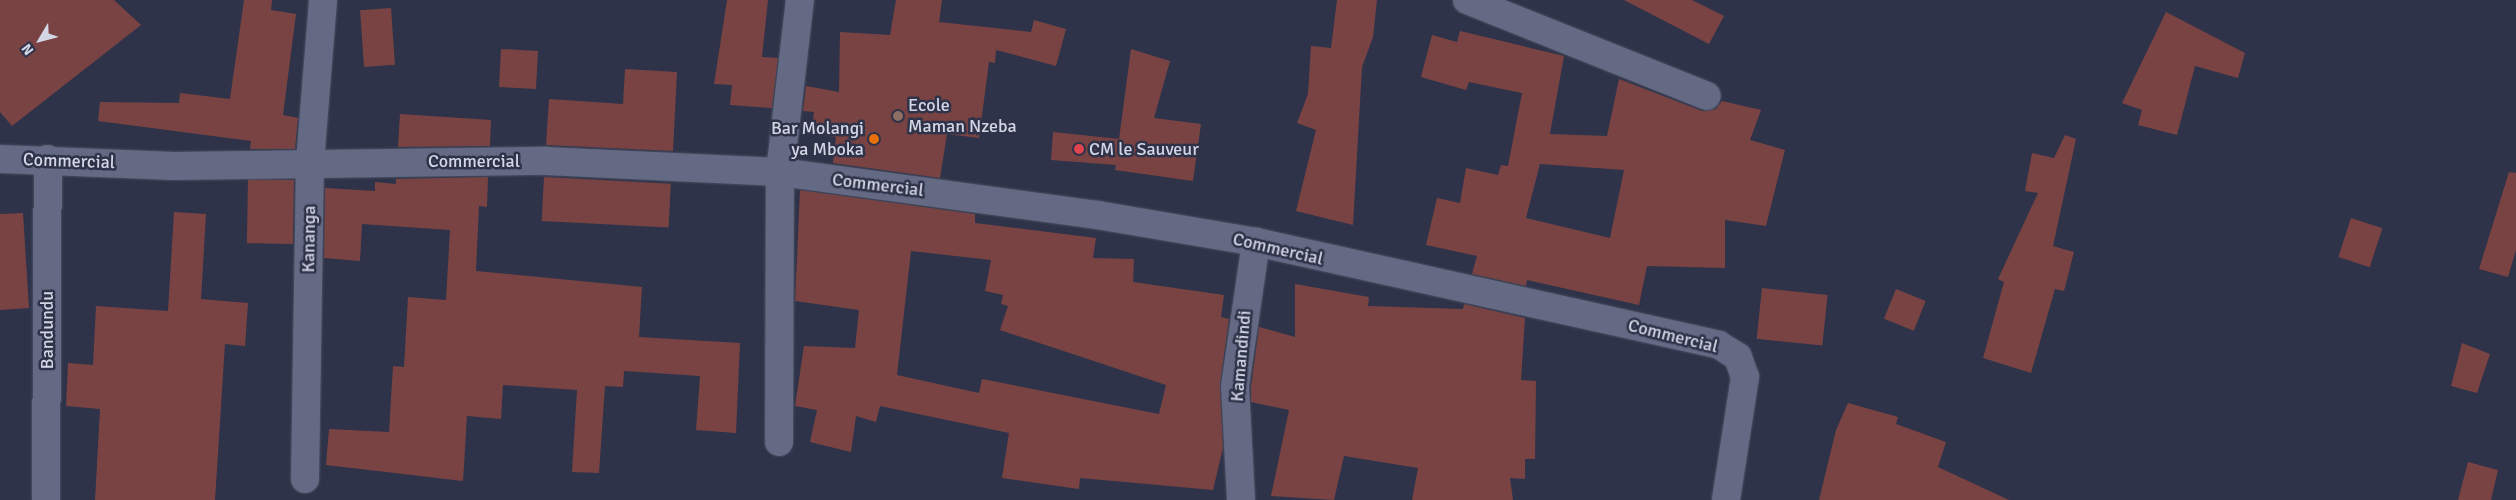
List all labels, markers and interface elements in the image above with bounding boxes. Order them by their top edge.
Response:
north arrow [15,15,65,65]
text: N [18,40,37,58]
place label: Ecole Maman Nzeba [908,95,1017,138]
marker: Ecole Maman Nzeba [892,110,904,122]
place label: Bar Molangi ya Mboka [771,118,864,160]
marker: Bar Molangi ya Mboka [868,133,880,145]
place label: CM le Sauveur [1089,138,1199,160]
marker: CM le Sauveur [1073,143,1085,155]
street label: Commercial [23,149,115,173]
street label: Commercial [428,150,520,172]
street label: Commercial [831,169,925,201]
street label: Kananga [298,205,320,273]
street label: Commercial [1231,228,1325,270]
street label: Bandundu [36,291,58,369]
street label: Kamandindi [1226,309,1256,403]
street label: Commercial [1626,314,1720,358]

